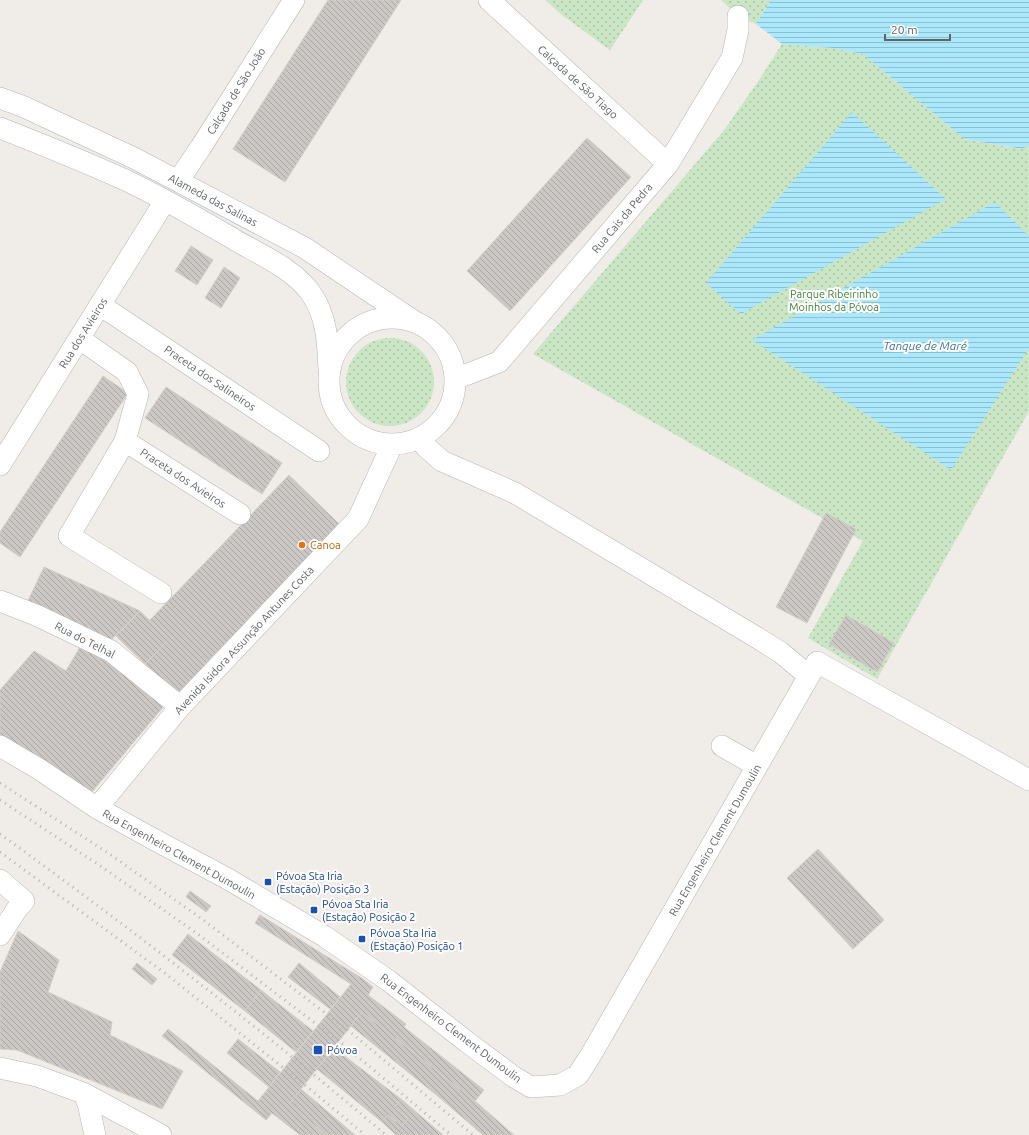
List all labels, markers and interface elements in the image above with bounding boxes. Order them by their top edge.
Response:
scale bar [885,16,950,42]
text: 20 m [891,23,918,36]
street label: Calçada de São Tiago [536,43,620,121]
street label: Calçada de São João [204,45,268,137]
street label: Alameda das Salinas [166,171,260,229]
street label: Rua Cais da Pedra [589,181,655,255]
park label: Parque Ribeirinho Moinhos da Póvoa [789,288,879,313]
street label: Rua dos Avieiros [57,295,110,370]
water label: Tanque de Maré [883,339,967,352]
street label: Praceta dos Salineiros [162,343,258,413]
street label: Praceta dos Avieiros [138,446,228,510]
place label: Canoa [310,539,341,551]
marker: Canoa [297,540,307,550]
street label: Avenida Isidora Assunção Antunes Costa [172,563,316,717]
street label: Rua do Telhal [53,620,117,660]
street label: Rua Engenheiro Clement Dumoulin [667,762,763,918]
street label: Rua Engenheiro Clement Dumoulin [100,807,258,901]
place label: Póvoa Sta Iria (Estação) Posição 3 [276,870,370,896]
marker: Póvoa Sta Iria (Estação) Posição 3 [263,877,273,887]
place label: Póvoa Sta Iria (Estação) Posição 2 [322,898,416,924]
marker: Póvoa Sta Iria (Estação) Posição 2 [309,905,319,915]
place label: Póvoa Sta Iria (Estação) Posição 1 [370,927,464,953]
marker: Póvoa Sta Iria (Estação) Posição 1 [357,934,367,944]
street label: Rua Engenheiro Clement Dumoulin [378,971,524,1085]
marker: Póvoa [312,1044,324,1056]
place label: Póvoa [327,1044,357,1056]

